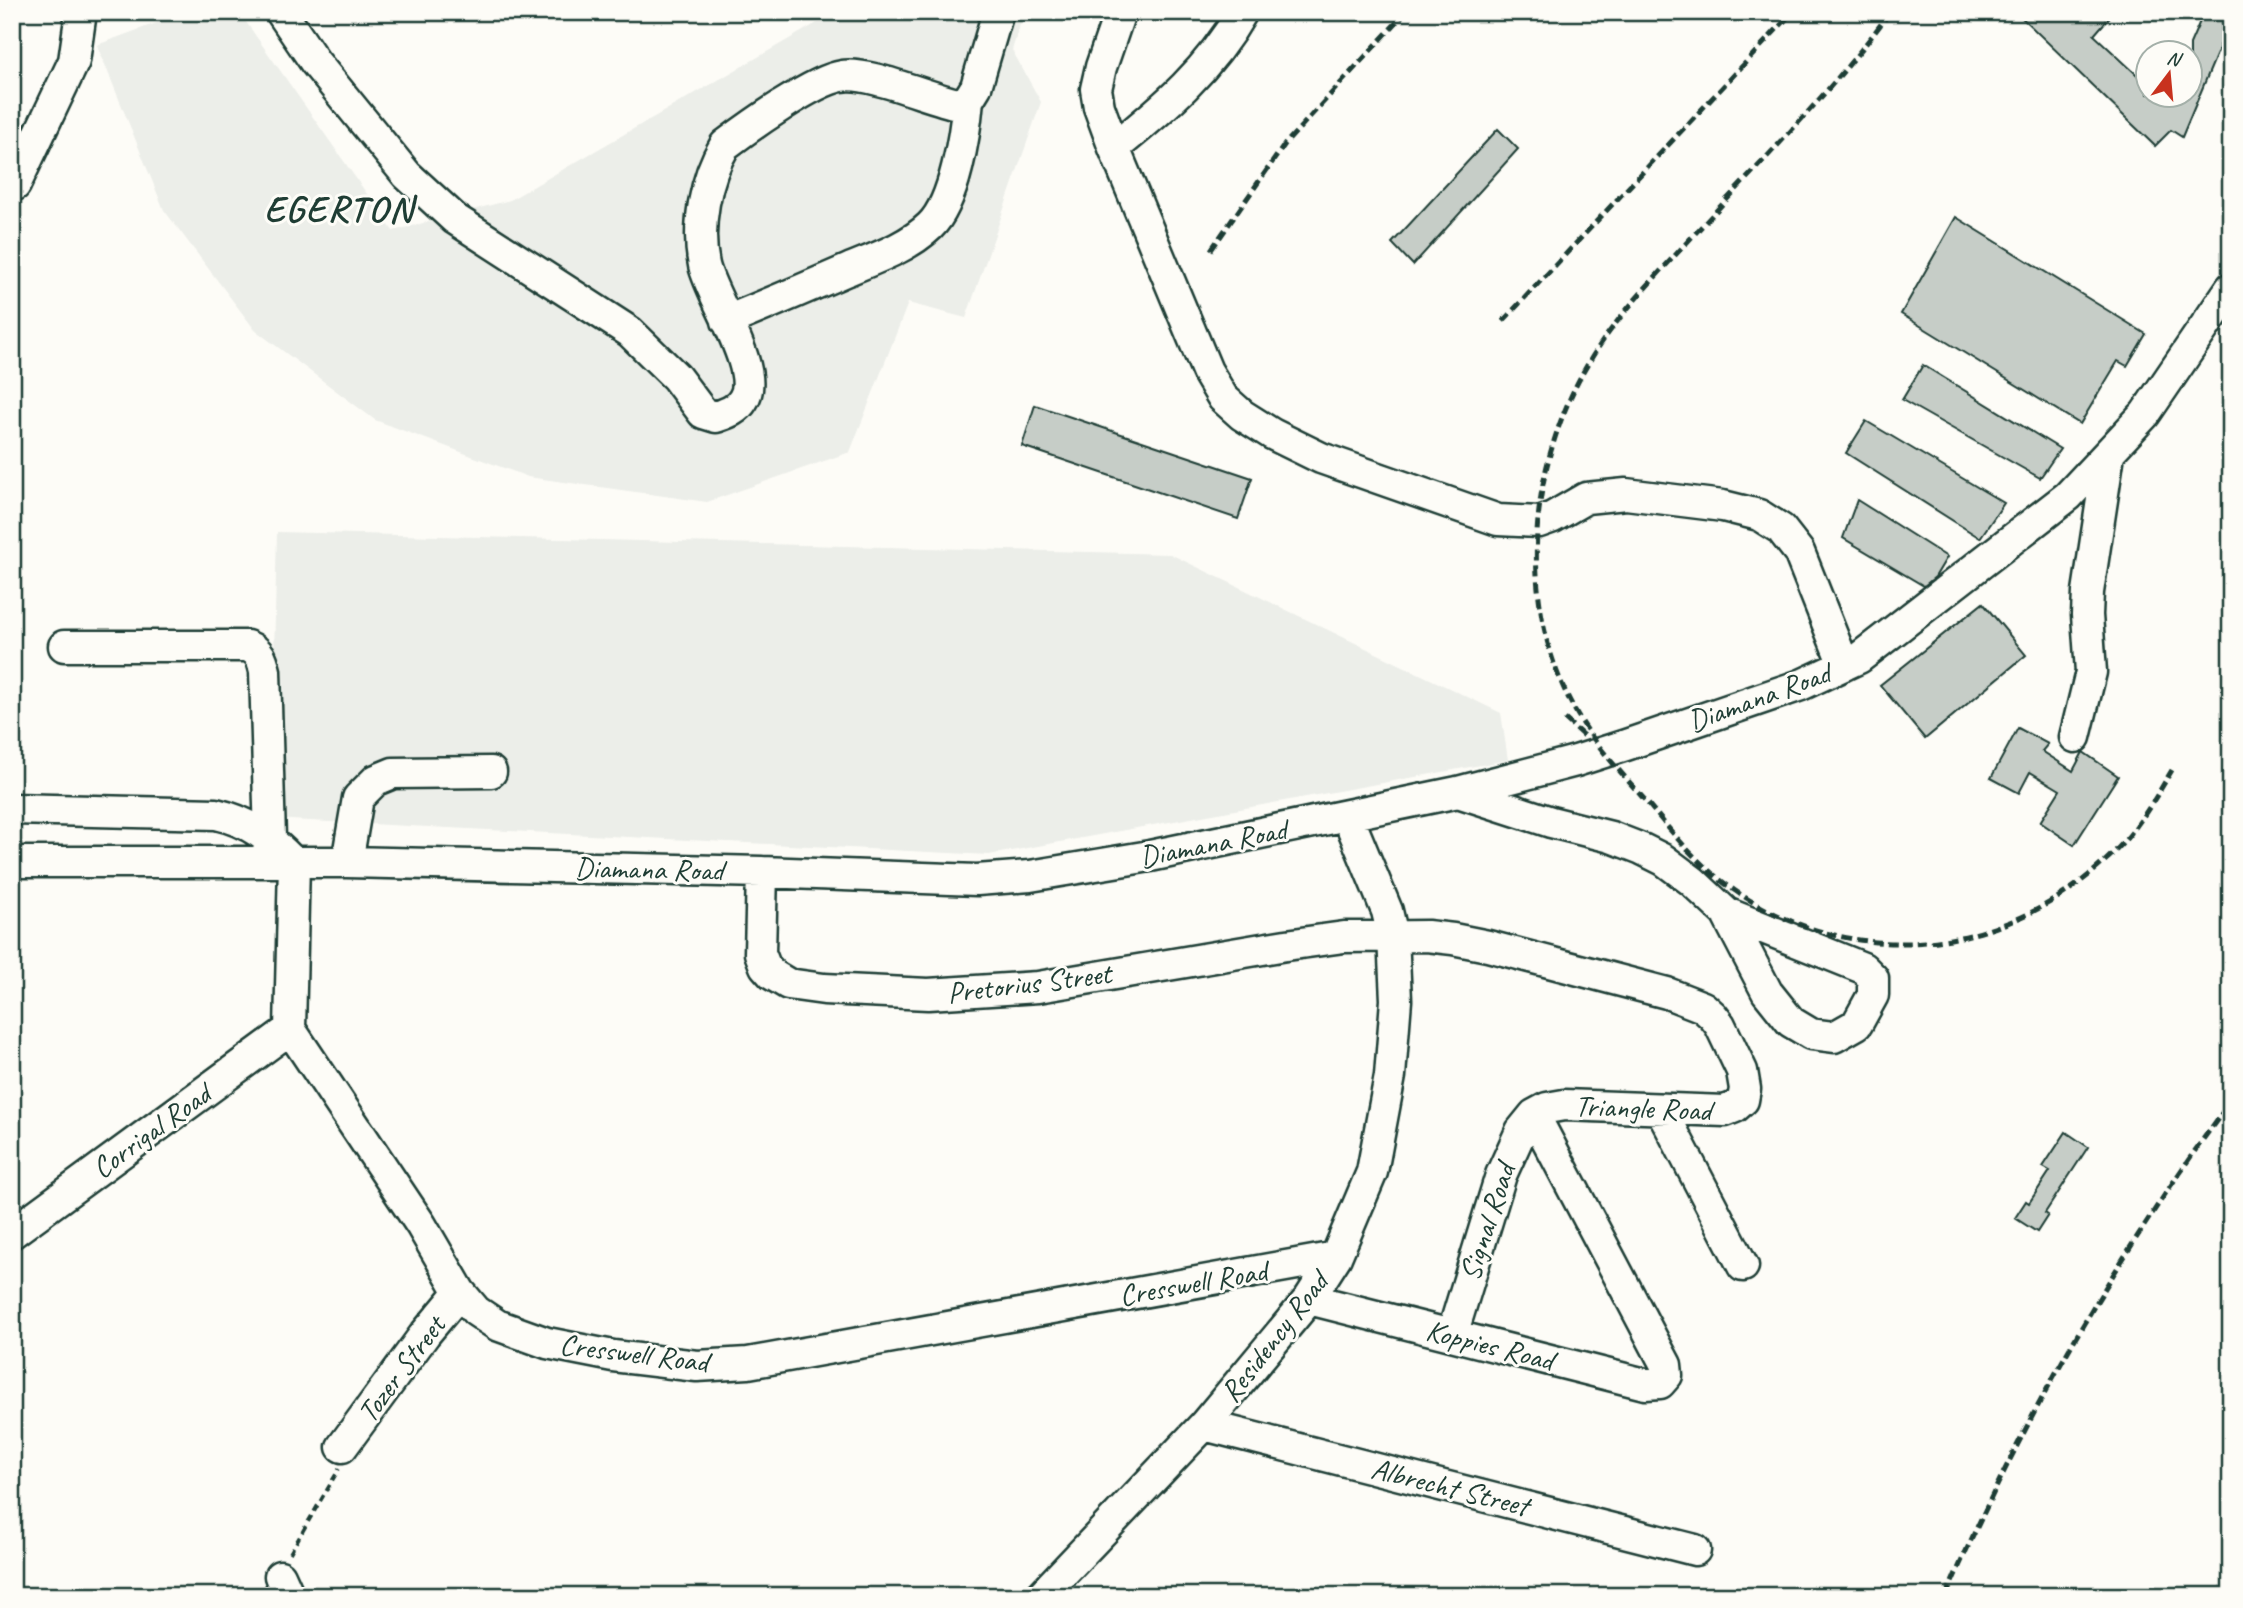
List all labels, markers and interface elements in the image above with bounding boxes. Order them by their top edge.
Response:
north arrow [2134,38,2204,108]
text: N [2164,45,2185,73]
district label: EGERTON [264,185,418,232]
street label: Diamana Road [1683,652,1839,740]
street label: Diamana Road [1136,809,1294,876]
street label: Diamana Road [574,849,728,889]
street label: Pretorius Street [945,954,1116,1012]
street label: Corrigal Road [84,1073,221,1187]
street label: Triangle Road [1574,1087,1716,1130]
street label: Signal Road [1450,1155,1525,1285]
street label: Cresswell Road [1116,1251,1274,1315]
street label: Residency Road [1211,1261,1339,1410]
street label: Tozer Street [349,1306,455,1430]
street label: Koppies Road [1422,1311,1562,1380]
street label: Cresswell Road [558,1325,714,1381]
street label: Albrecht Street [1368,1449,1536,1526]

